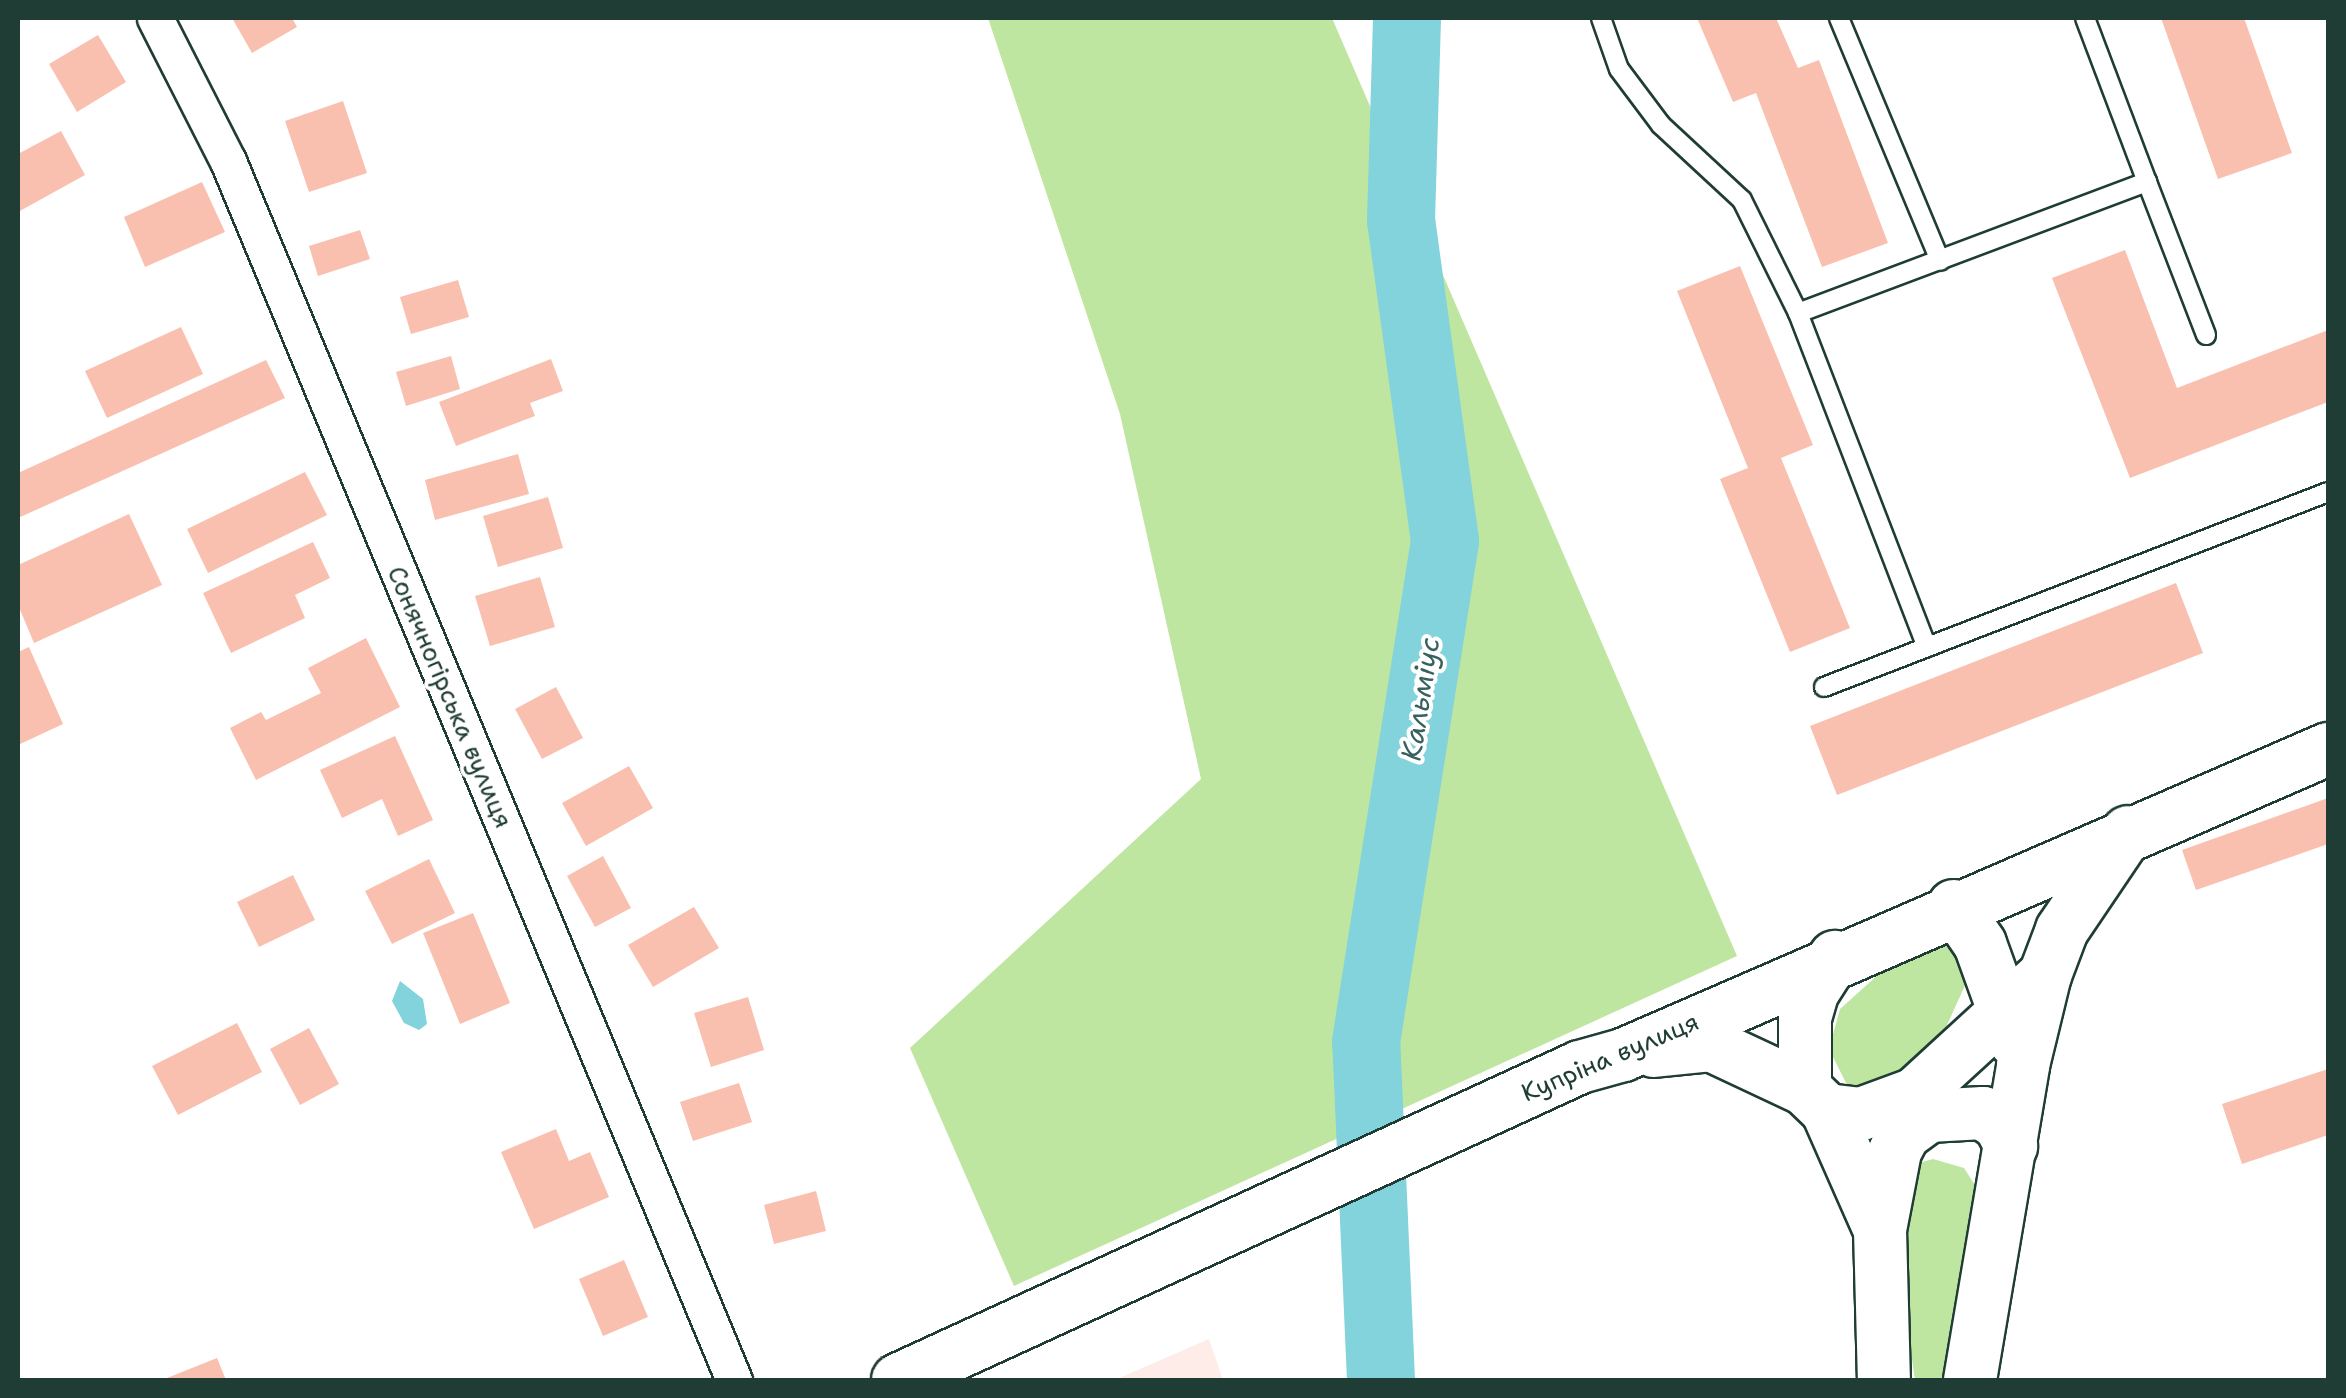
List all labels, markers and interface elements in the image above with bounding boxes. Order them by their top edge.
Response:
street label: Сонячногірська вулиця [381,562,519,832]
water label: Кальміус [1394,635,1446,763]
street label: Купріна вулиця [1517,1006,1703,1108]

